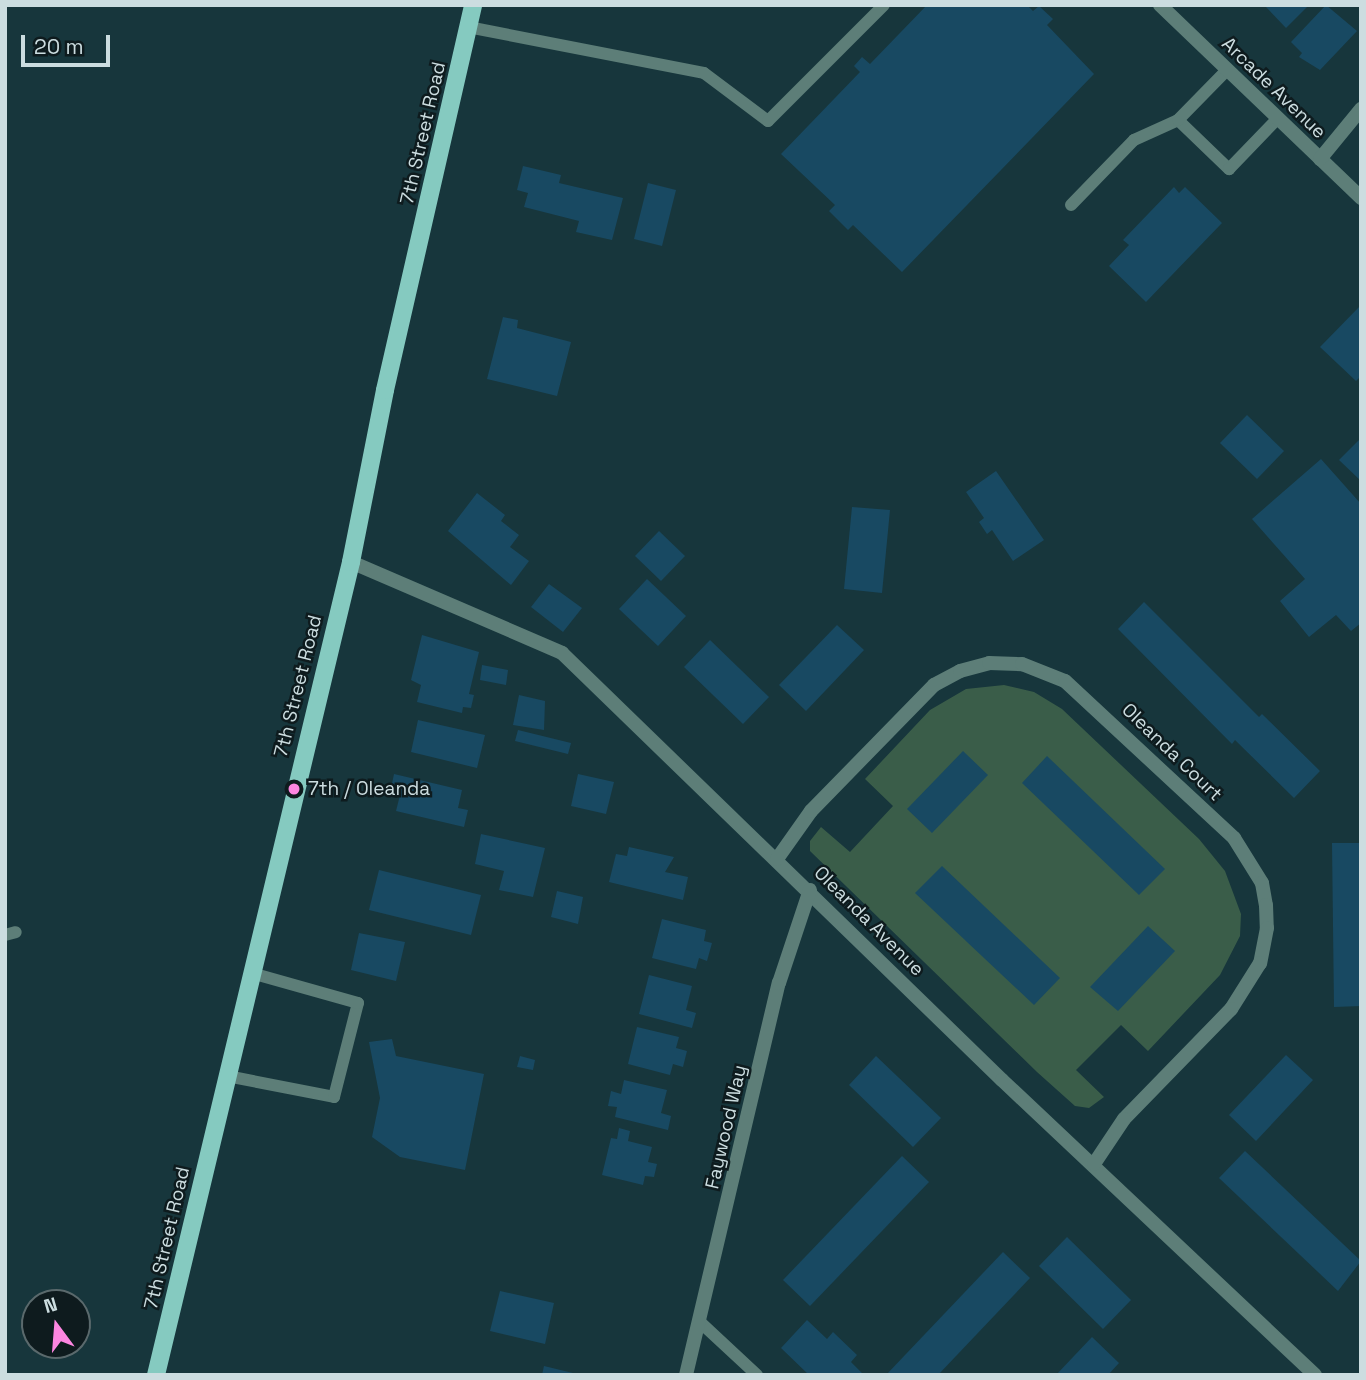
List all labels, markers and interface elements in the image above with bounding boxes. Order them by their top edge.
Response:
scale bar [24,21,114,65]
street label: Arcade Avenue [1217,32,1331,144]
text: 20 m [34,33,84,60]
street label: 7th Street Road [396,60,450,206]
street label: 7th Street Road [269,613,327,759]
street label: Oleanda Court [1117,698,1227,806]
place label: 7th / Oleanda [308,778,430,800]
marker: 7th / Oleanda [286,781,302,797]
street label: Oleanda Avenue [809,861,929,981]
street label: Faywood Way [701,1063,751,1191]
street label: 7th Street Road [140,1165,194,1311]
north arrow [21,1289,91,1359]
text: N [41,1291,60,1319]

